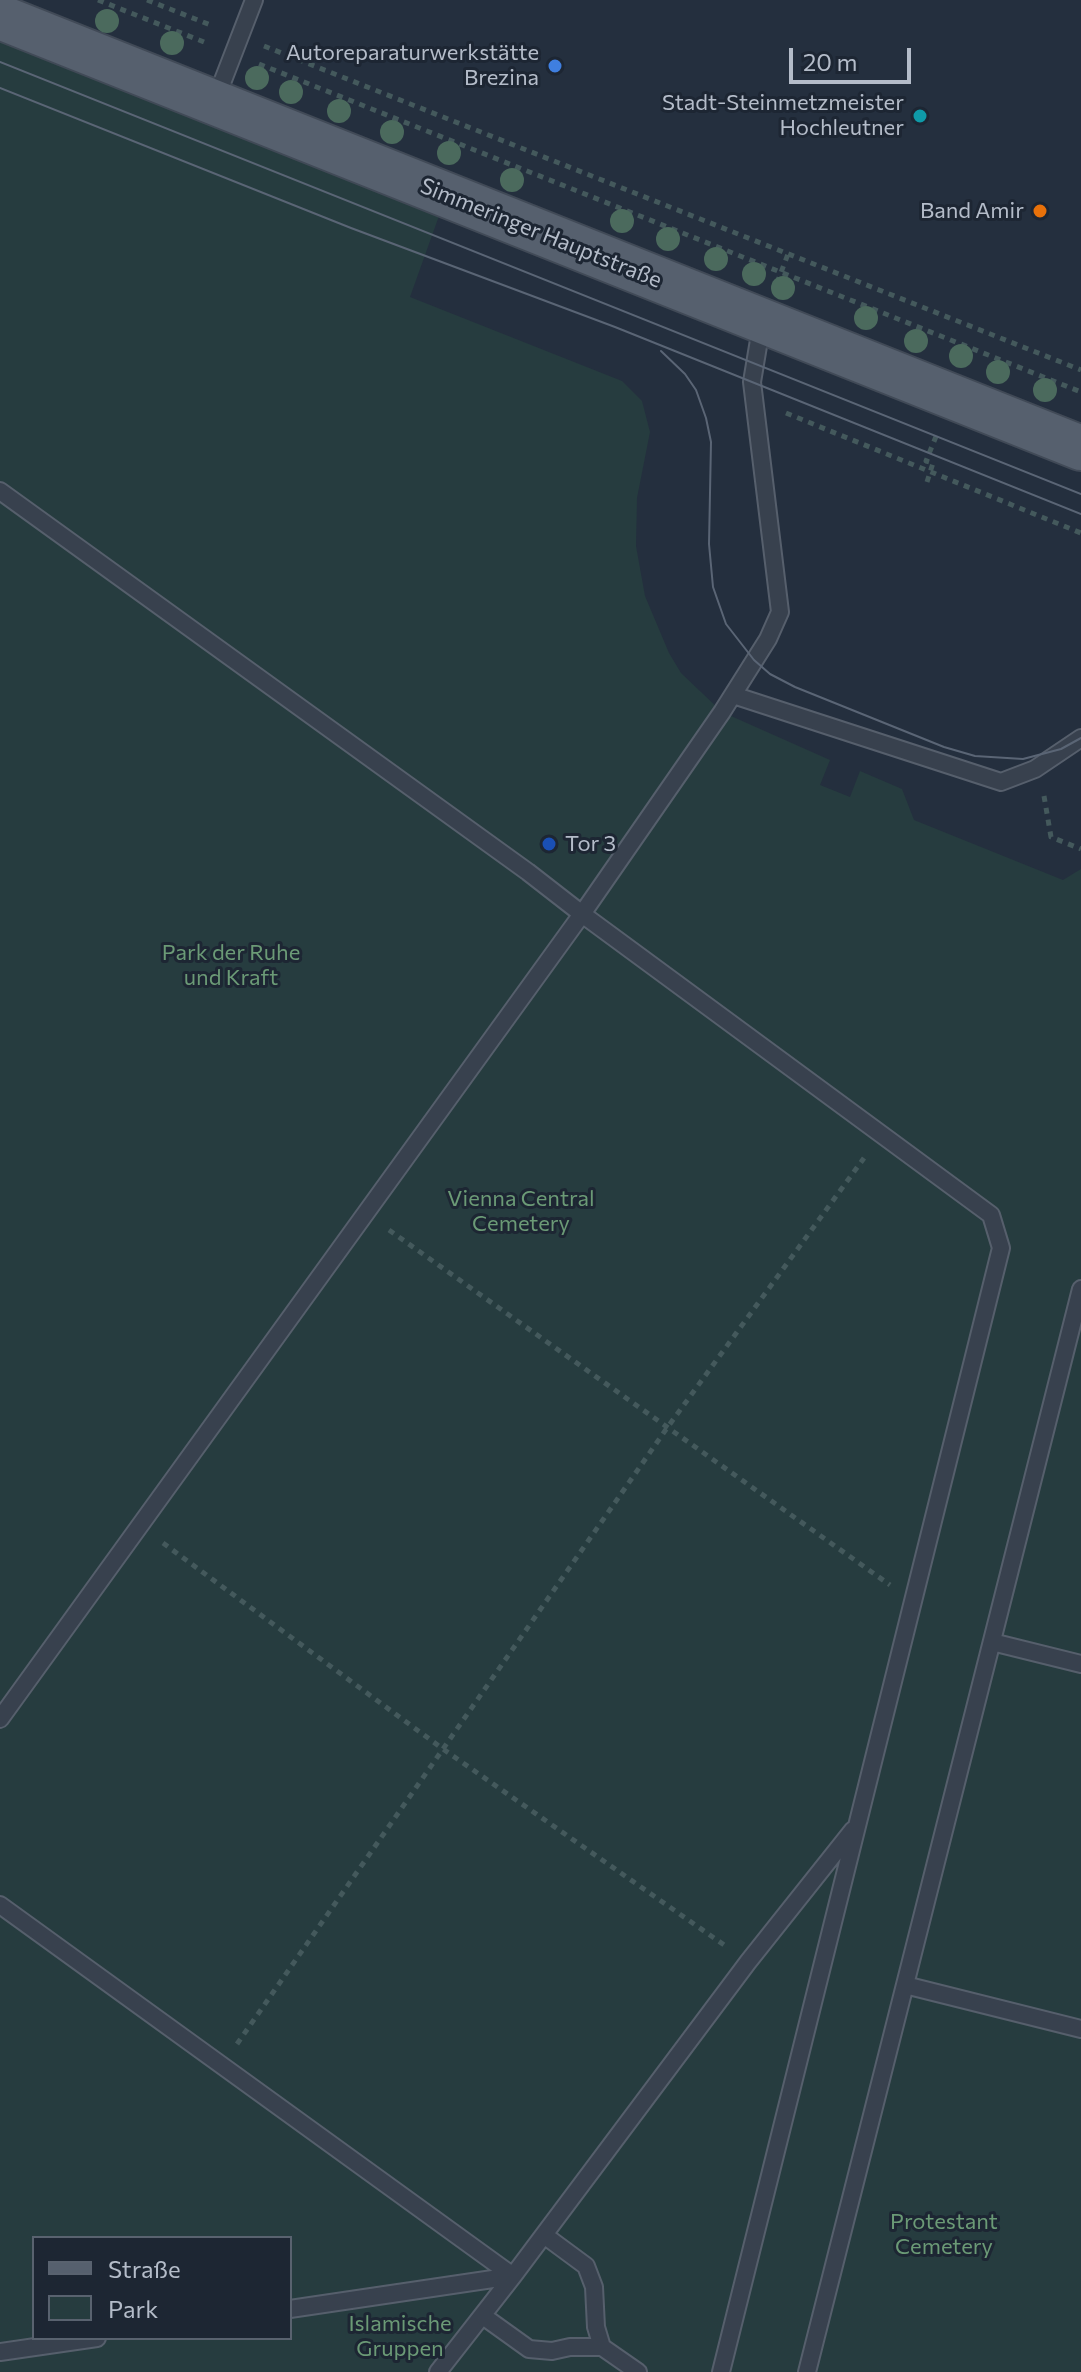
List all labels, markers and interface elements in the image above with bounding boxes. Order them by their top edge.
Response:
scale bar [793,32,915,82]
place label: Autoreparaturwerkstätte Brezina [286,40,539,92]
text: 20 m [803,47,857,76]
marker: Autoreparaturwerkstätte Brezina [546,57,564,75]
place label: Stadt-Steinmetzmeister Hochleutner [662,90,904,142]
marker: Stadt-Steinmetzmeister Hochleutner [911,107,929,125]
street label: Simmeringer Hauptstraße [416,172,666,294]
place label: Band Amir [920,198,1024,224]
marker: Band Amir [1031,202,1049,220]
place label: Tor 3 [565,831,616,857]
marker: Tor 3 [540,835,558,853]
park label: Park der Ruhe und Kraft [162,940,300,992]
park label: Vienna Central Cemetery [447,1186,595,1238]
park label: Protestant Cemetery [890,2209,998,2260]
legend [32,2236,292,2340]
text: Straße [108,2254,181,2283]
text: Park [108,2294,158,2323]
park label: Islamische Gruppen [348,2311,452,2362]

